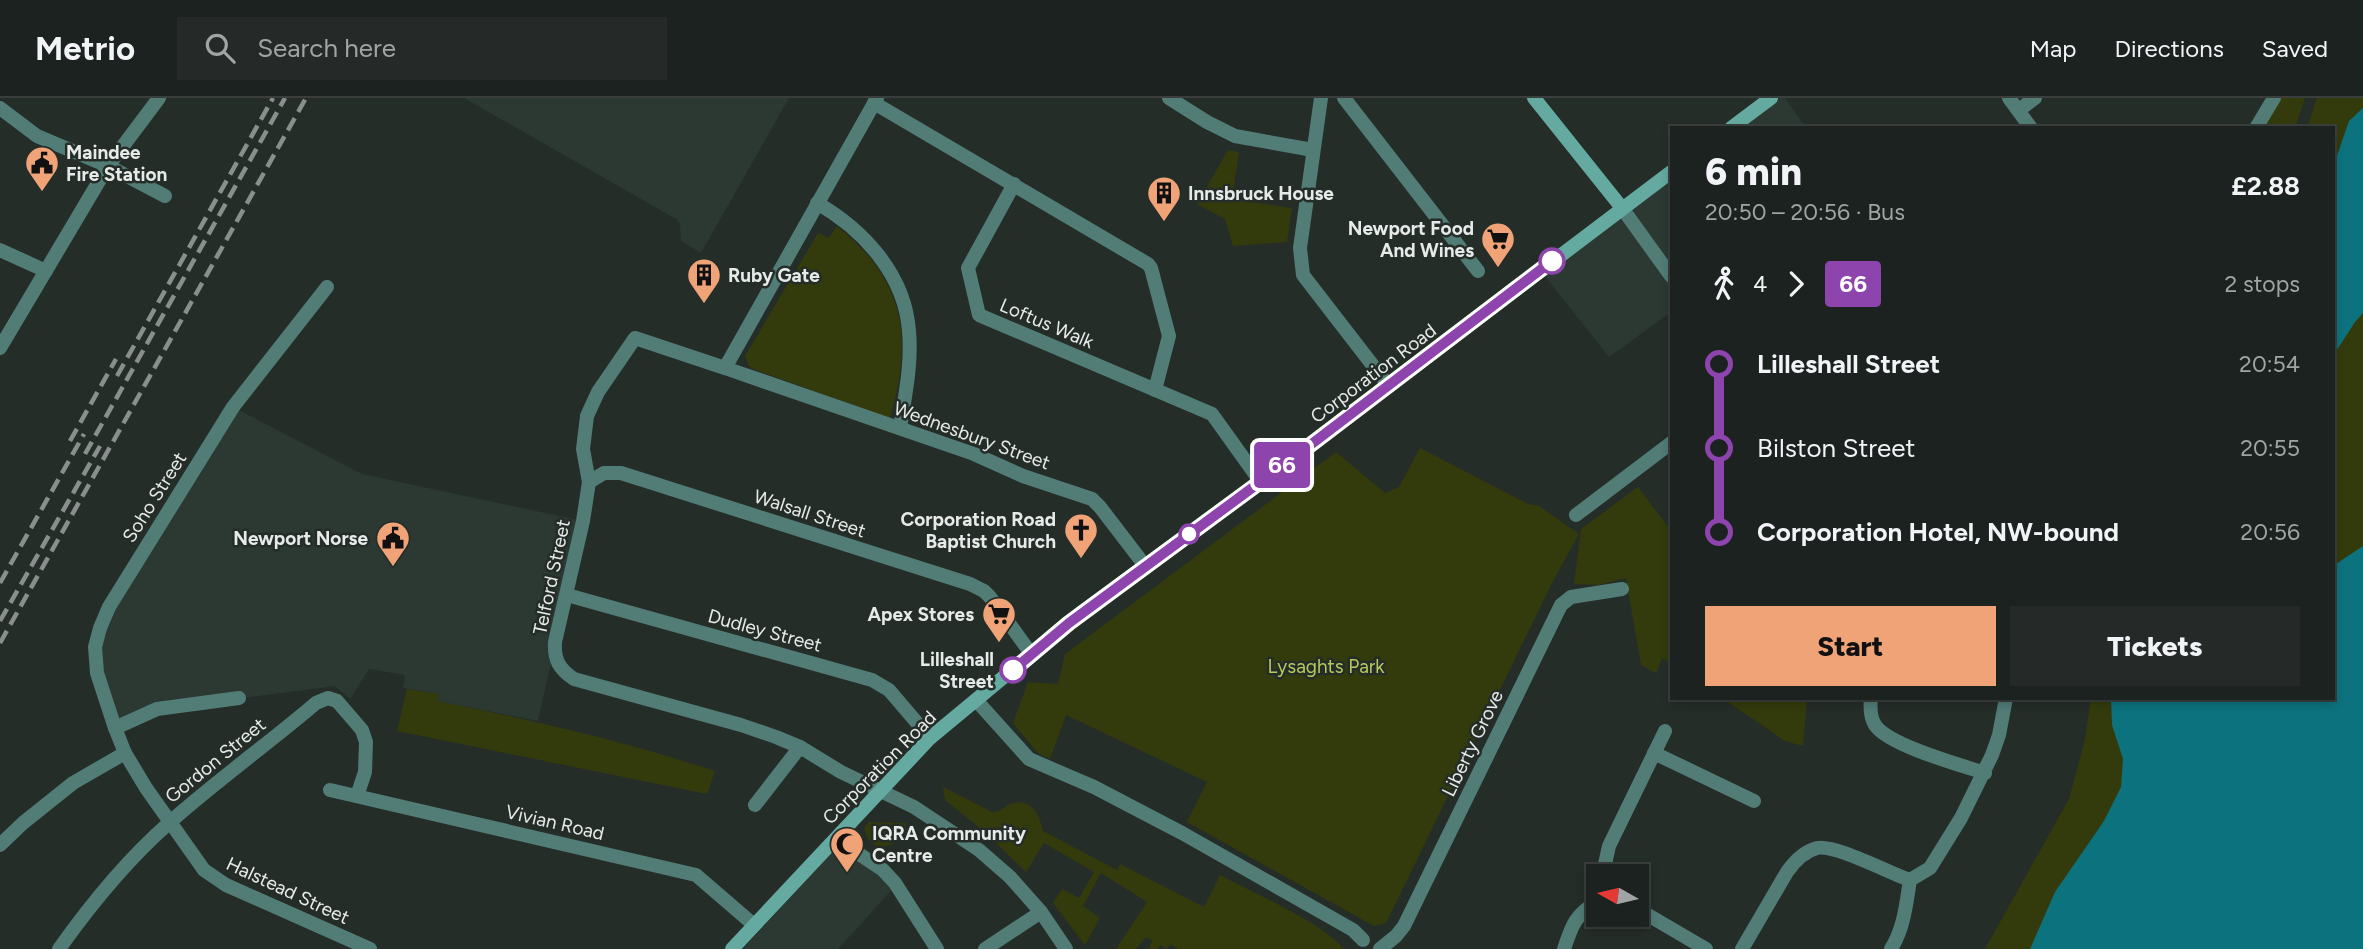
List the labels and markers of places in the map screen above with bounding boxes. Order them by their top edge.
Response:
place label: Maindee Fire Station [66,141,167,186]
public building icon: Maindee Fire Station [23,144,61,193]
building icon: Innsbruck House [1145,174,1183,223]
place label: Innsbruck House [1188,182,1334,205]
place label: Newport Food And Wines [1348,217,1474,262]
supermarket icon: Newport Food And Wines [1479,220,1517,269]
unlabelled marker [1539,248,1565,274]
building icon: Ruby Gate [685,256,723,305]
place label: Ruby Gate [728,264,820,287]
place label: Corporation Road Baptist Church [901,508,1056,553]
church icon: Corporation Road Baptist Church [1062,511,1100,560]
public building icon: Newport Norse [374,519,412,568]
unlabelled marker [1179,524,1199,544]
place label: Newport Norse [233,527,368,550]
supermarket icon: Apex Stores [980,595,1018,644]
place label: Apex Stores [868,603,974,626]
place label: Lilleshall Street [920,648,994,693]
marker: Lilleshall Street [1000,657,1026,683]
place label: IQRA Community Centre [872,822,1026,867]
mosque icon: IQRA Community Centre [828,825,866,874]

